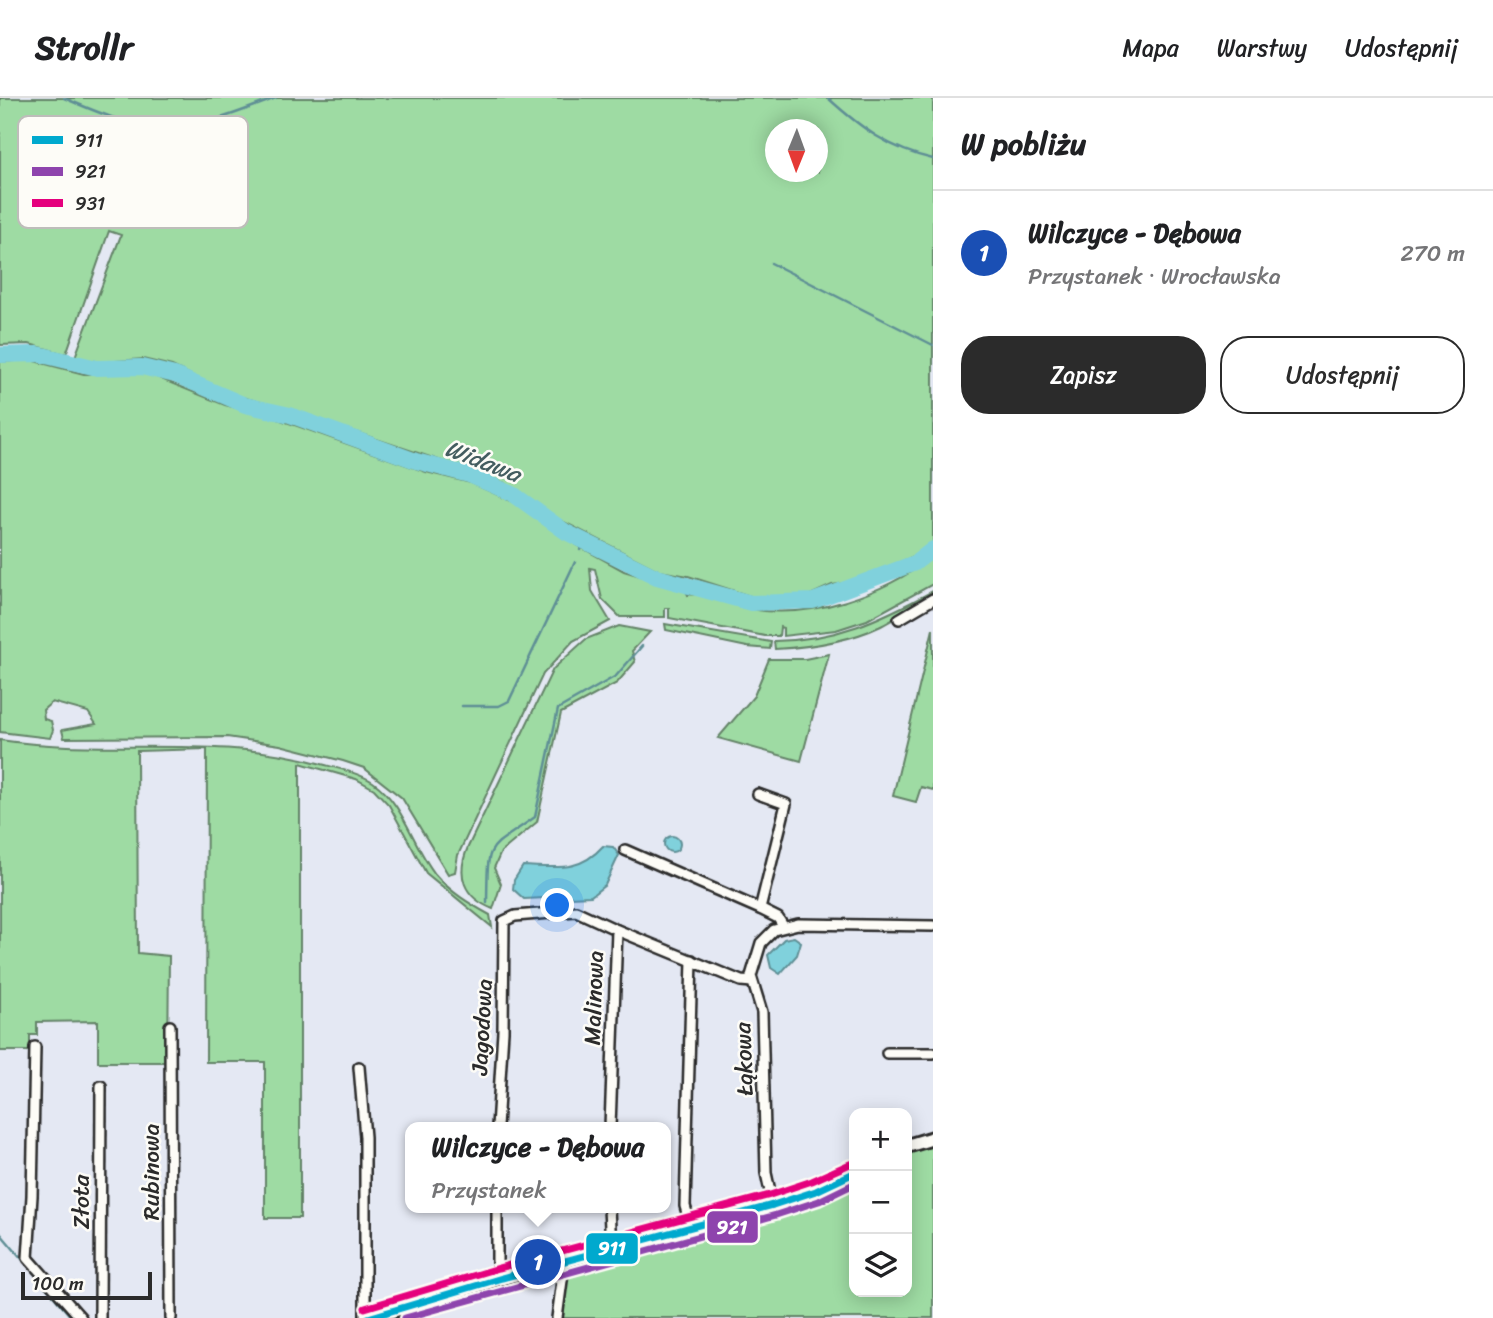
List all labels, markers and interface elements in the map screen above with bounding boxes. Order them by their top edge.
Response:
text: Strollr [35,19,133,77]
text: Mapa [1122,27,1179,69]
text: Warstwy [1217,27,1307,69]
text: Udostępnij [1345,27,1458,69]
legend [18,116,248,228]
text: W pobliżu [961,117,1086,171]
north arrow [765,119,828,182]
text: 911 [75,124,103,157]
text: 921 [75,155,106,188]
text: 931 [75,187,105,220]
text: Wilczyce - Dębowa [1028,210,1241,256]
text: 1 [979,233,989,274]
text: 270 m [1400,233,1465,274]
text: Przystanek · Wrocławska [1028,256,1281,297]
button: Zapisz [961,336,1206,414]
button: Udostępnij [1220,336,1465,414]
water label: Widawa [439,427,529,495]
your location [540,888,574,922]
street label: Malinowa [572,950,616,1046]
street label: Jagodowa [459,978,505,1077]
street label: Łąkowa [722,1021,766,1096]
map controls [849,1108,912,1297]
button: + [849,1108,912,1171]
popup [405,1122,671,1213]
street label: Rubinowa [131,1124,172,1220]
text: Wilczyce - Dębowa [432,1124,644,1170]
text: Przystanek [432,1170,546,1211]
button: − [849,1171,912,1234]
street label: Złota [61,1174,102,1229]
line badge: 921 [706,1210,759,1244]
text: 921 [717,1211,747,1244]
line badge: 911 [585,1232,639,1265]
text: 911 [598,1232,626,1265]
button: layers [849,1234,912,1297]
pin: 1 [515,1236,561,1288]
text: 100 m [32,1267,84,1300]
scale bar [21,1269,152,1301]

